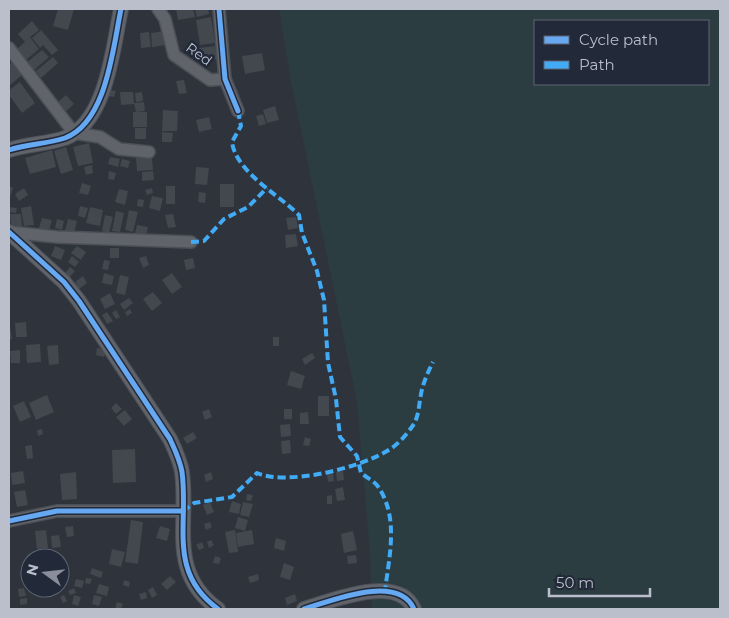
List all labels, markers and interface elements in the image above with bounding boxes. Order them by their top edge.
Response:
legend [534,20,709,85]
text: Cycle path [579,30,658,49]
street label: Red [182,38,216,70]
text: Path [579,55,615,74]
north arrow [20,548,70,598]
text: N [22,562,43,577]
scale bar [549,566,650,598]
text: 50 m [556,573,594,592]

